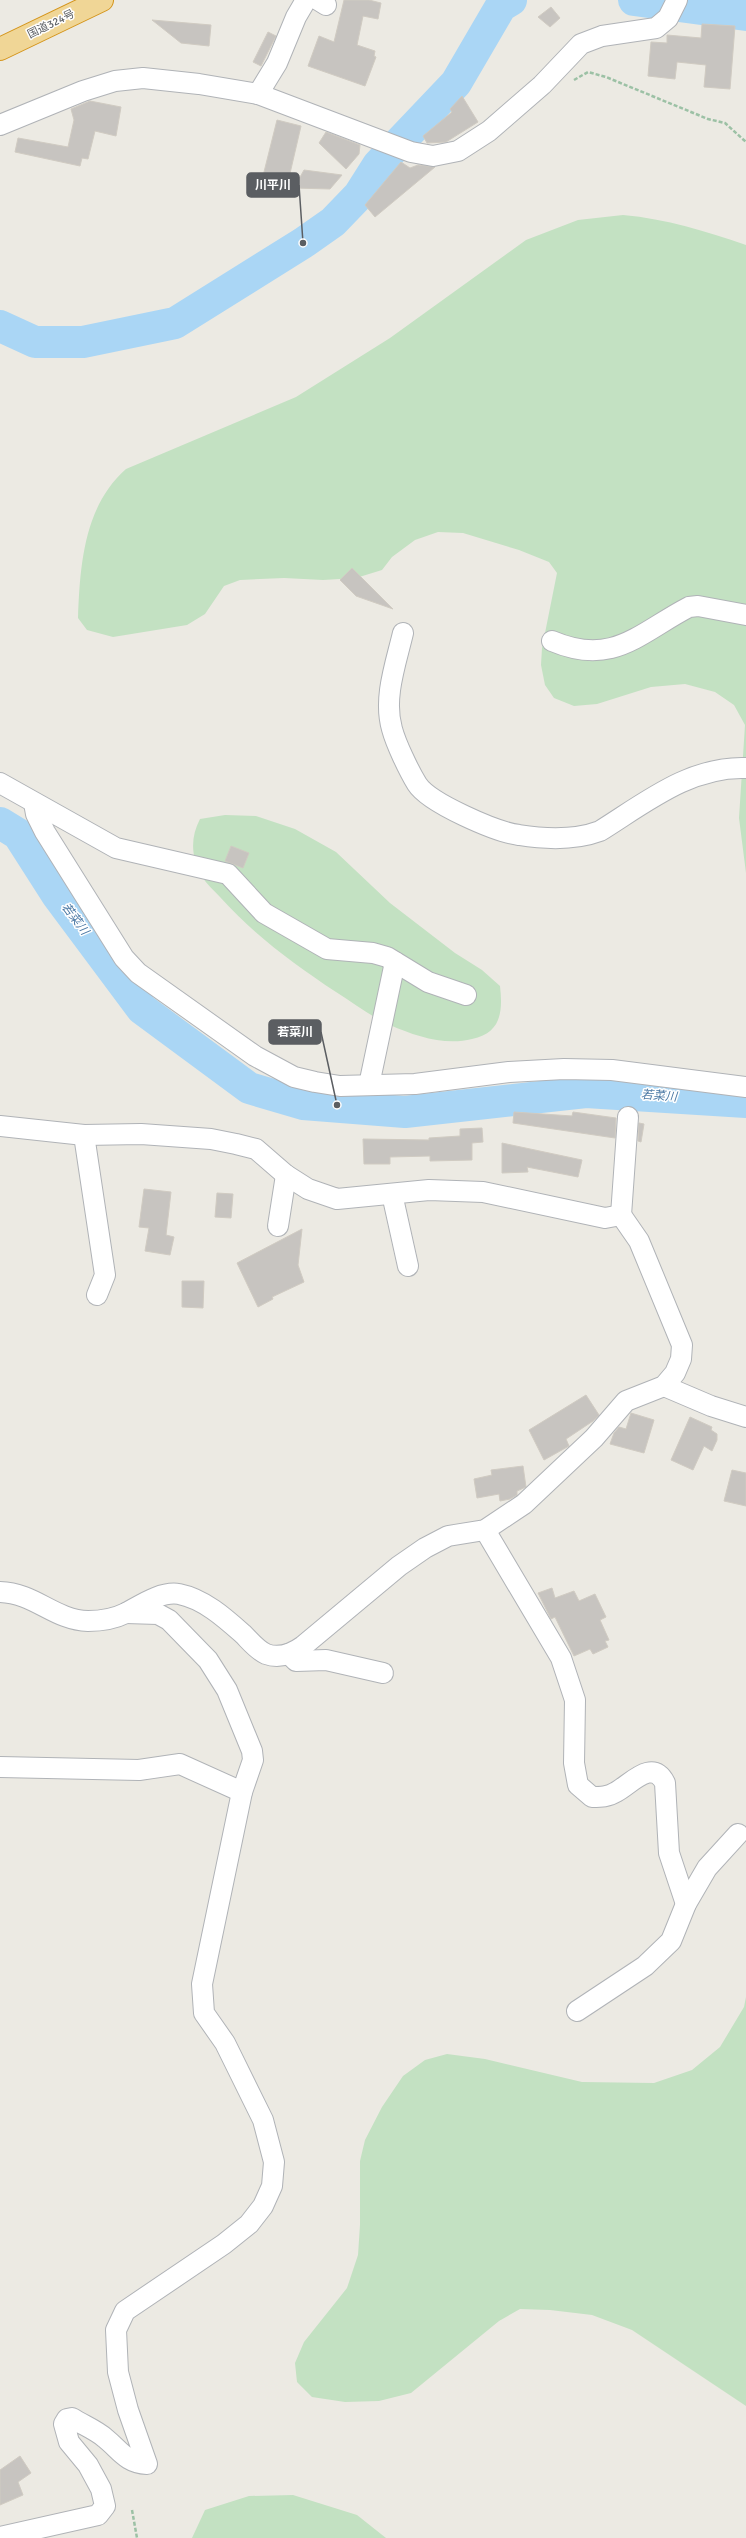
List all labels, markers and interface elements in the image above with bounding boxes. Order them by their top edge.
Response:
street label: 国道324号 [25,7,77,41]
callout: 川平川 [247,173,299,197]
text: 川平川 [255,178,291,193]
water label: 若菜川 [58,900,93,939]
callout: 若菜川 [269,1020,321,1044]
text: 若菜川 [277,1025,313,1040]
water label: 若菜川 [641,1087,679,1105]

